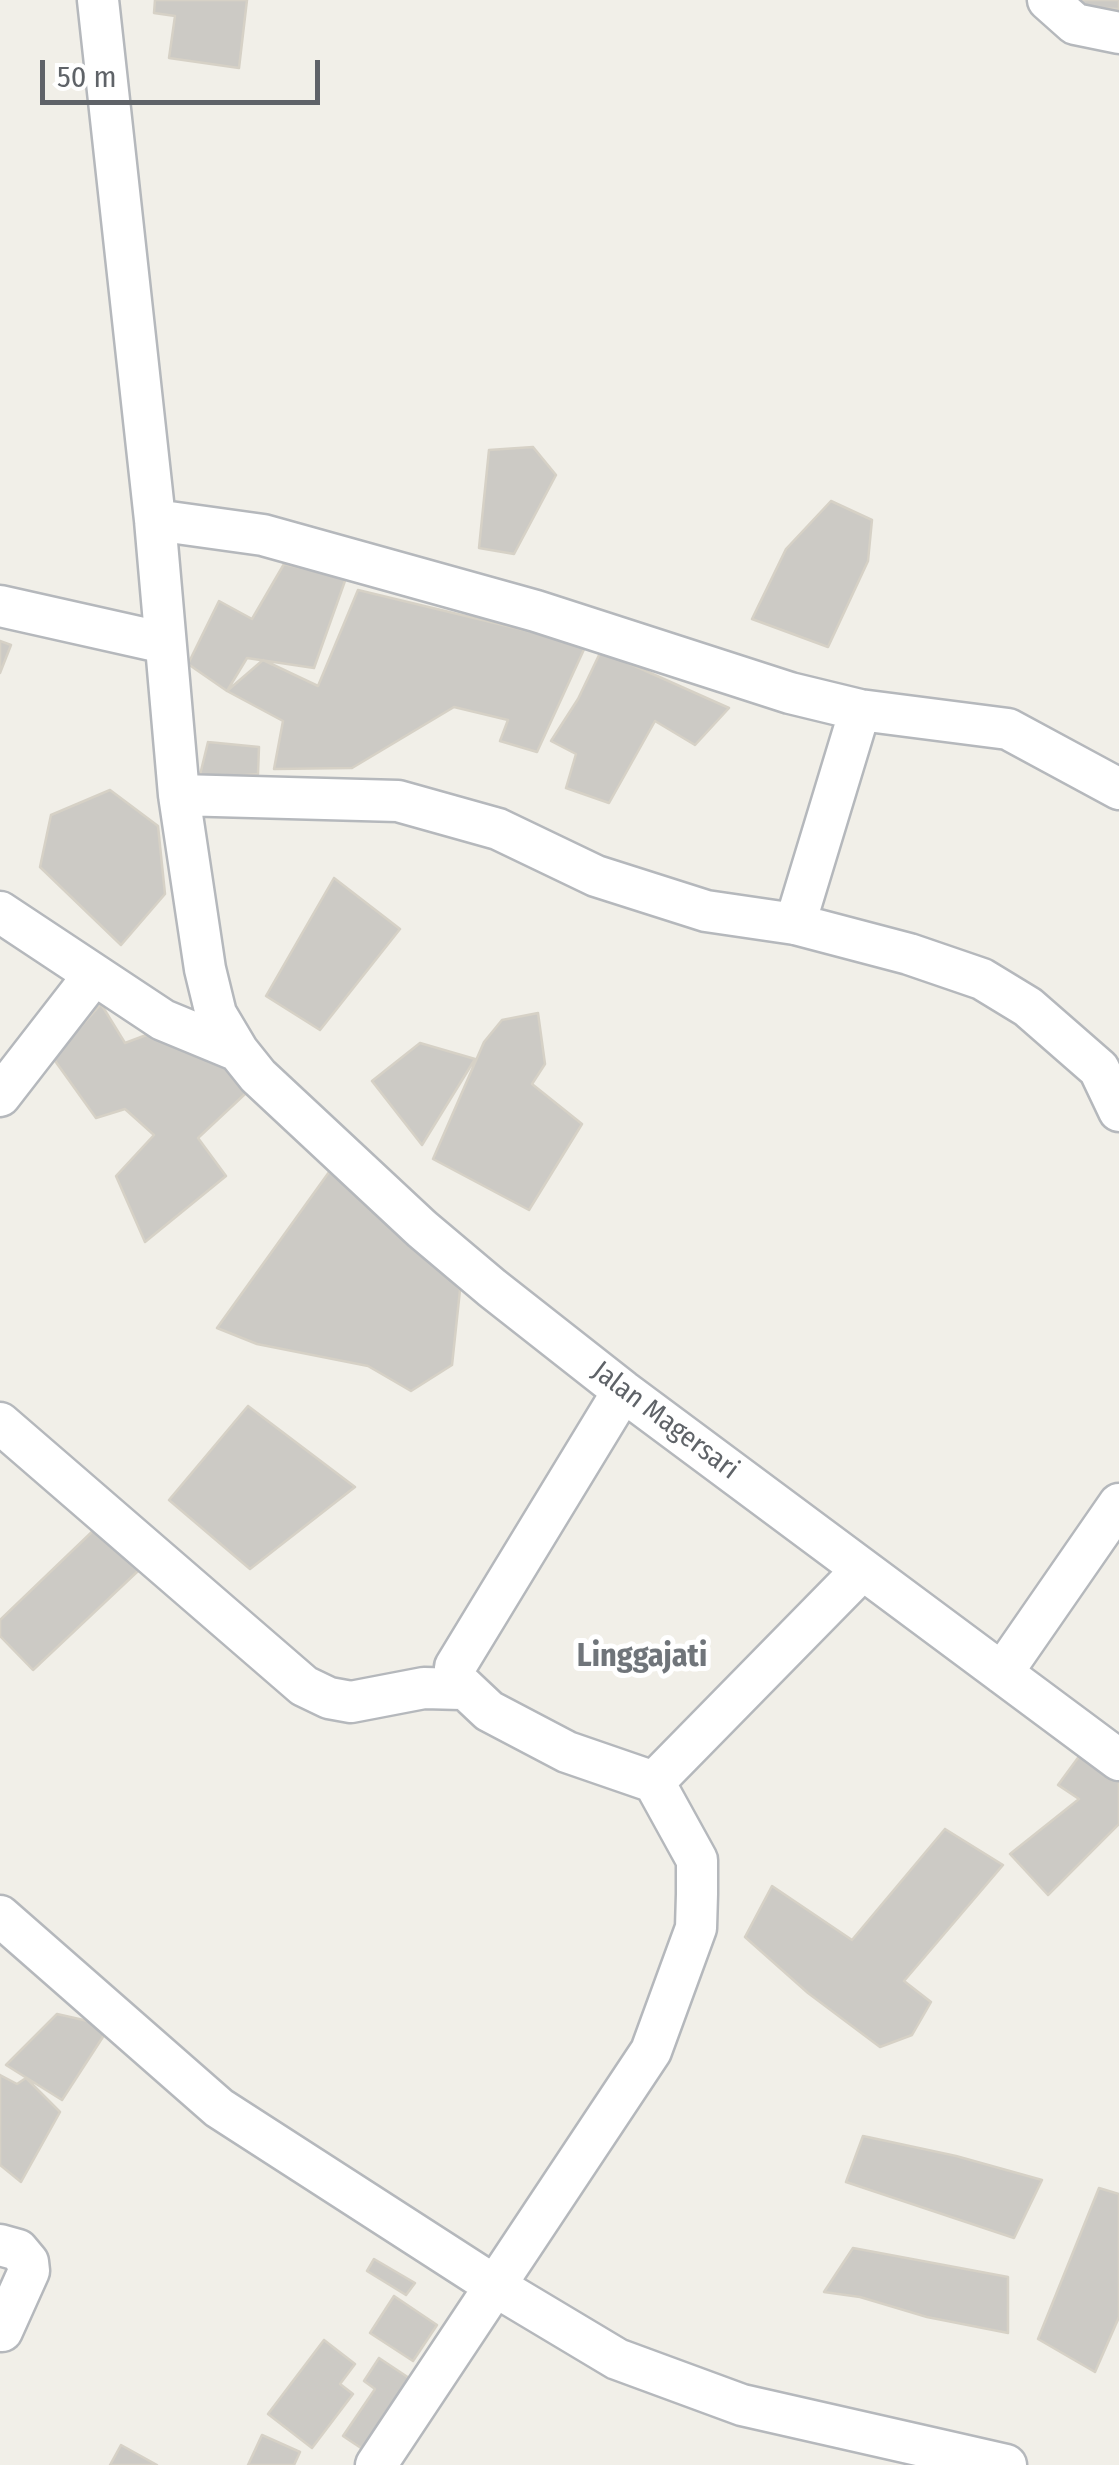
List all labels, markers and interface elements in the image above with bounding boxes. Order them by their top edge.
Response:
scale bar [45,40,325,102]
text: 50 m [57,59,117,95]
street label: Jalan Magersari [585,1355,745,1487]
district label: Linggajati [577,1638,707,1676]

